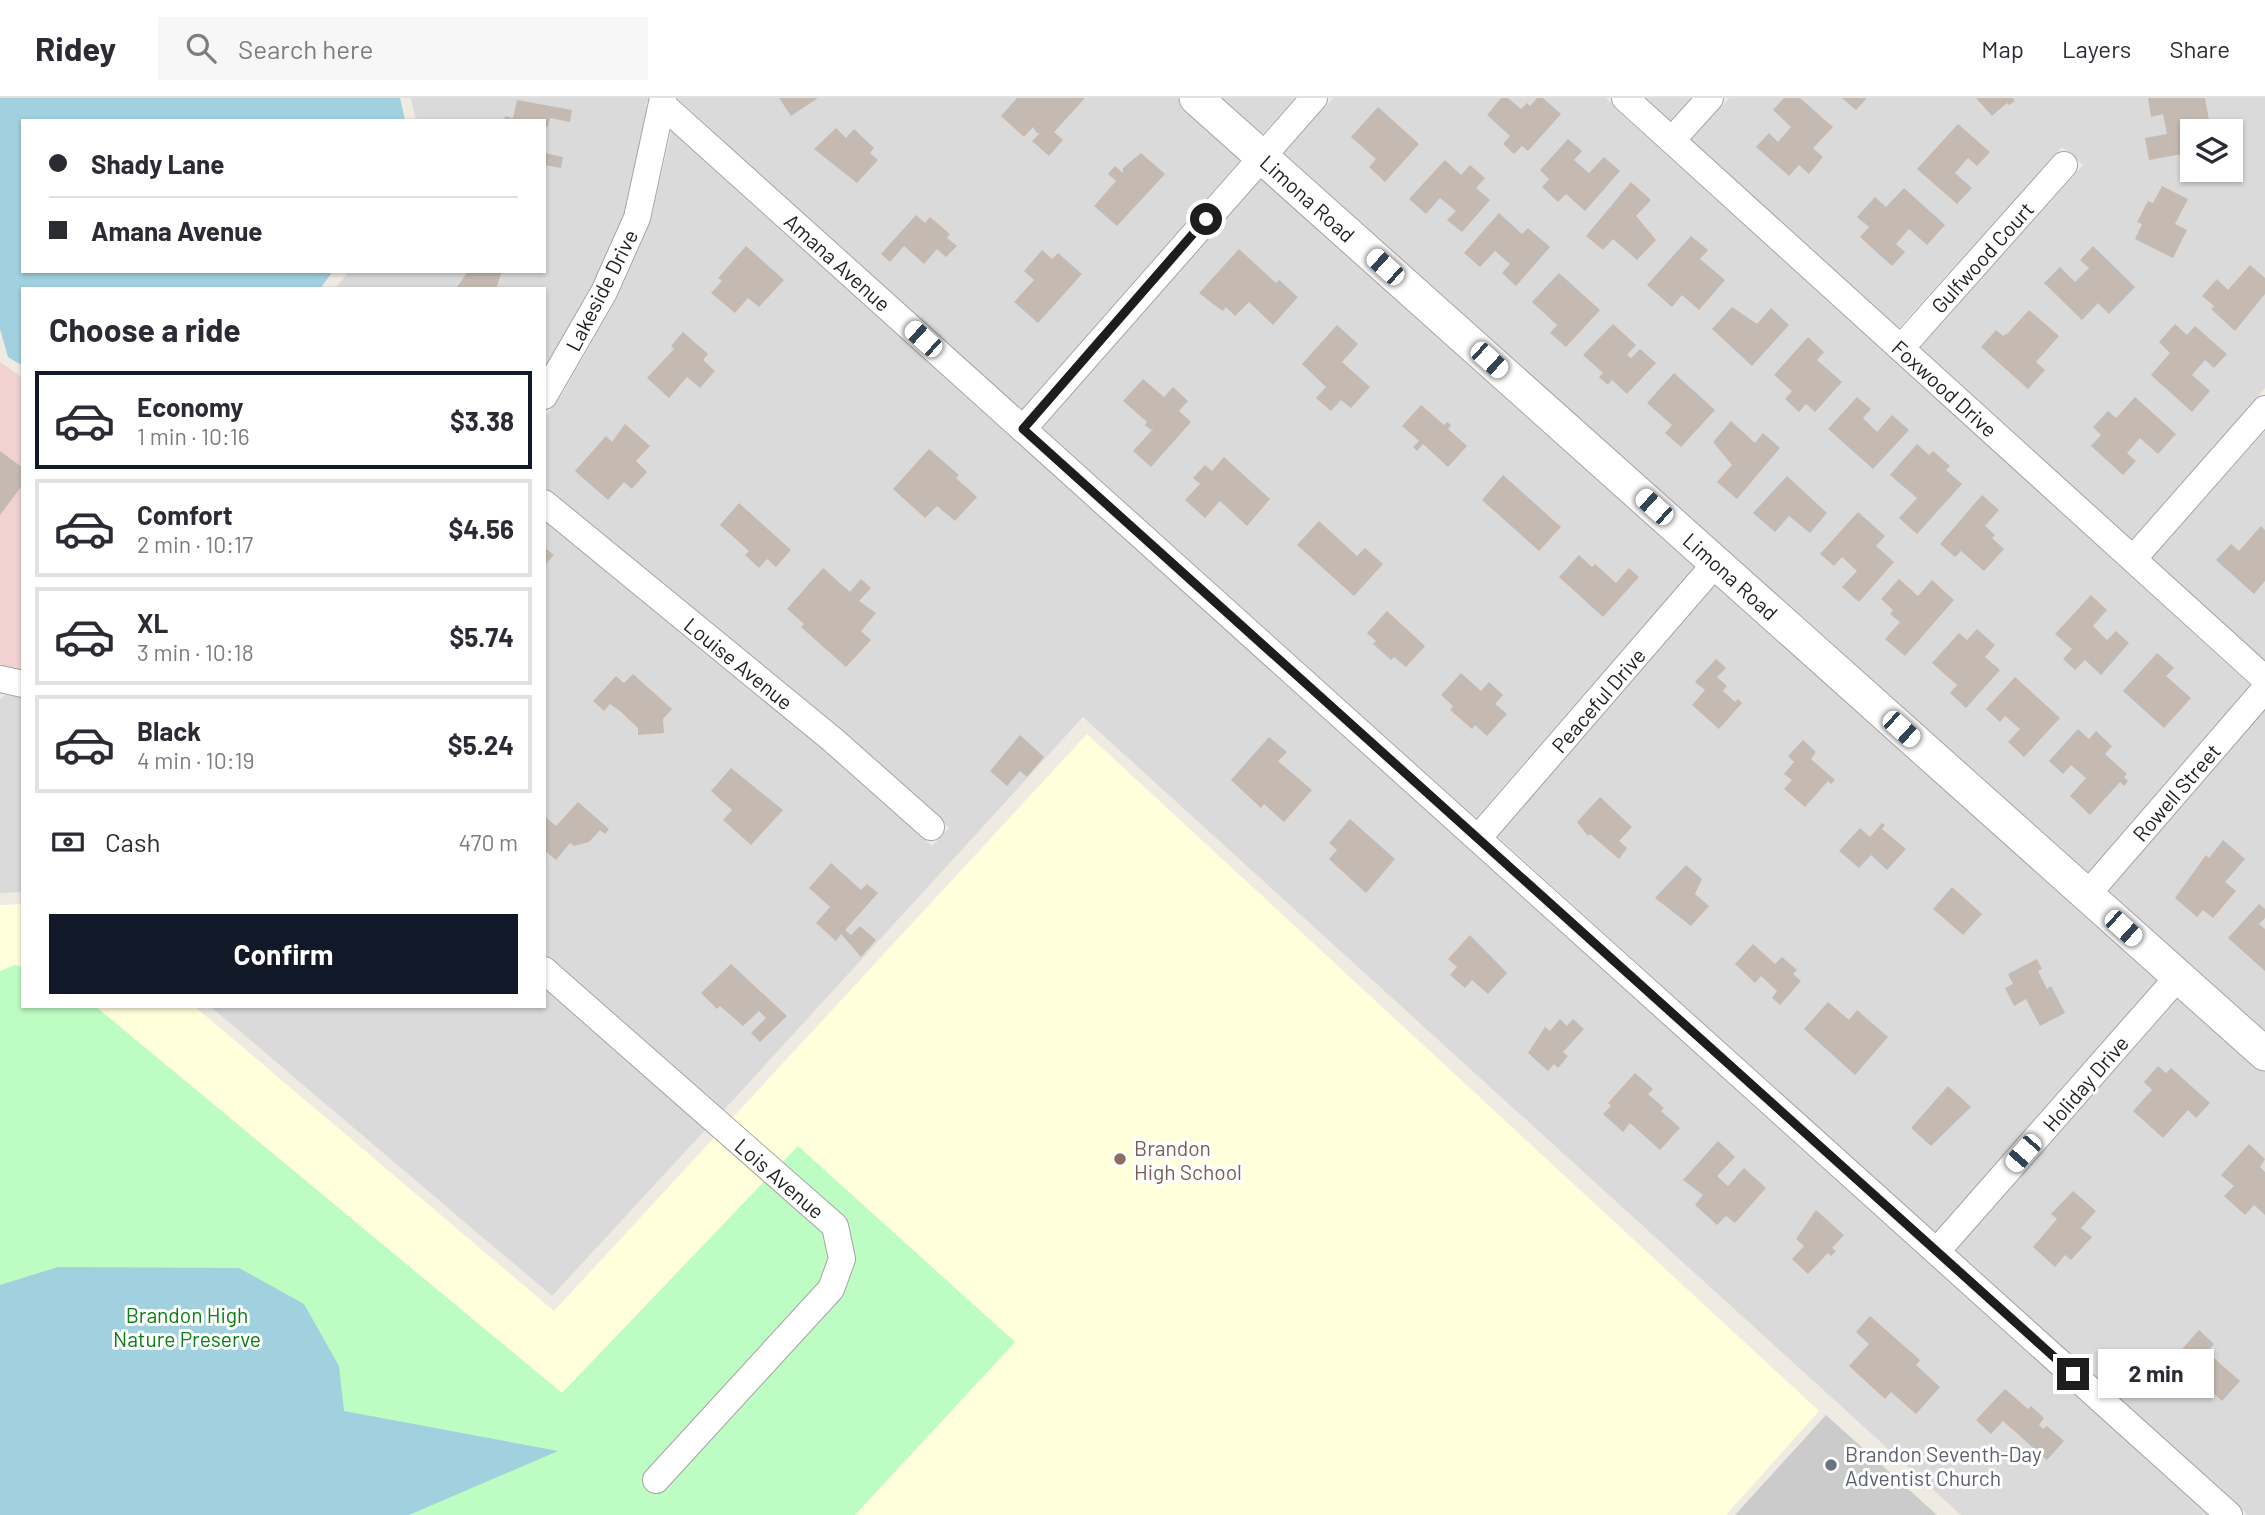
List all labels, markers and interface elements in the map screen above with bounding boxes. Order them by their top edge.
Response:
search box [158,17,648,80]
text: Ridey [35,28,116,68]
icon: search [182,29,220,67]
text: Search here [238,33,373,64]
text: Map [1981,34,2024,63]
text: Layers [2062,34,2131,63]
text: Share [2169,34,2230,63]
map controls [2180,119,2243,182]
button: layers [2180,119,2243,182]
text: Shady Lane [91,148,224,179]
street label: Limona Road [1256,149,1360,247]
street label: Gulfwood Court [1926,196,2038,318]
route start [1190,203,1222,235]
street label: Amana Avenue [780,208,896,316]
text: Amana Avenue [91,215,263,246]
street label: Lakeside Drive [560,225,642,355]
car [1363,245,1408,289]
text: Choose a ride [49,310,241,348]
car [901,317,946,361]
street label: Foxwood Drive [1887,334,2003,442]
car [1467,338,1512,382]
icon: car [53,389,116,452]
text: Economy [137,391,243,422]
text: $3.38 [450,405,514,436]
text: 1 min · 10:16 [137,422,250,450]
car [1632,485,1677,529]
icon: car [53,497,116,560]
text: Comfort [137,499,233,530]
text: $4.56 [448,513,514,544]
street label: Limona Road [1679,527,1783,625]
text: 2 min · 10:17 [137,530,253,558]
icon: car [53,605,116,668]
text: XL [137,607,168,638]
street label: Louise Avenue [680,612,798,714]
text: $5.74 [449,621,514,652]
text: 3 min · 10:18 [137,638,254,666]
street label: Peaceful Drive [1546,643,1650,757]
car [1879,707,1924,751]
icon: car [53,713,116,776]
text: Black [137,715,201,746]
text: $5.24 [448,729,514,760]
street label: Rowell Street [2127,738,2225,846]
text: 4 min · 10:19 [137,746,254,774]
icon: cash [49,823,87,861]
text: Cash [105,826,160,857]
text: 470 m [459,828,518,856]
car [2101,906,2146,950]
button: Confirm [49,914,518,994]
street label: Holiday Drive [2037,1030,2133,1136]
car [2002,1130,2045,1176]
street label: Lois Avenue [730,1133,830,1223]
place label: Brandon High School [1134,1135,1242,1184]
marker: Brandon High School [1112,1151,1128,1167]
park label: Brandon High Nature Preserve [113,1302,261,1351]
callout: 2 min [2098,1350,2213,1398]
route end [2057,1358,2089,1390]
text: 2 min [2128,1359,2184,1387]
place label: Brandon Seventh-Day Adventist Church [1845,1441,2042,1490]
marker: Brandon Seventh-Day Adventist Church [1823,1457,1839,1473]

